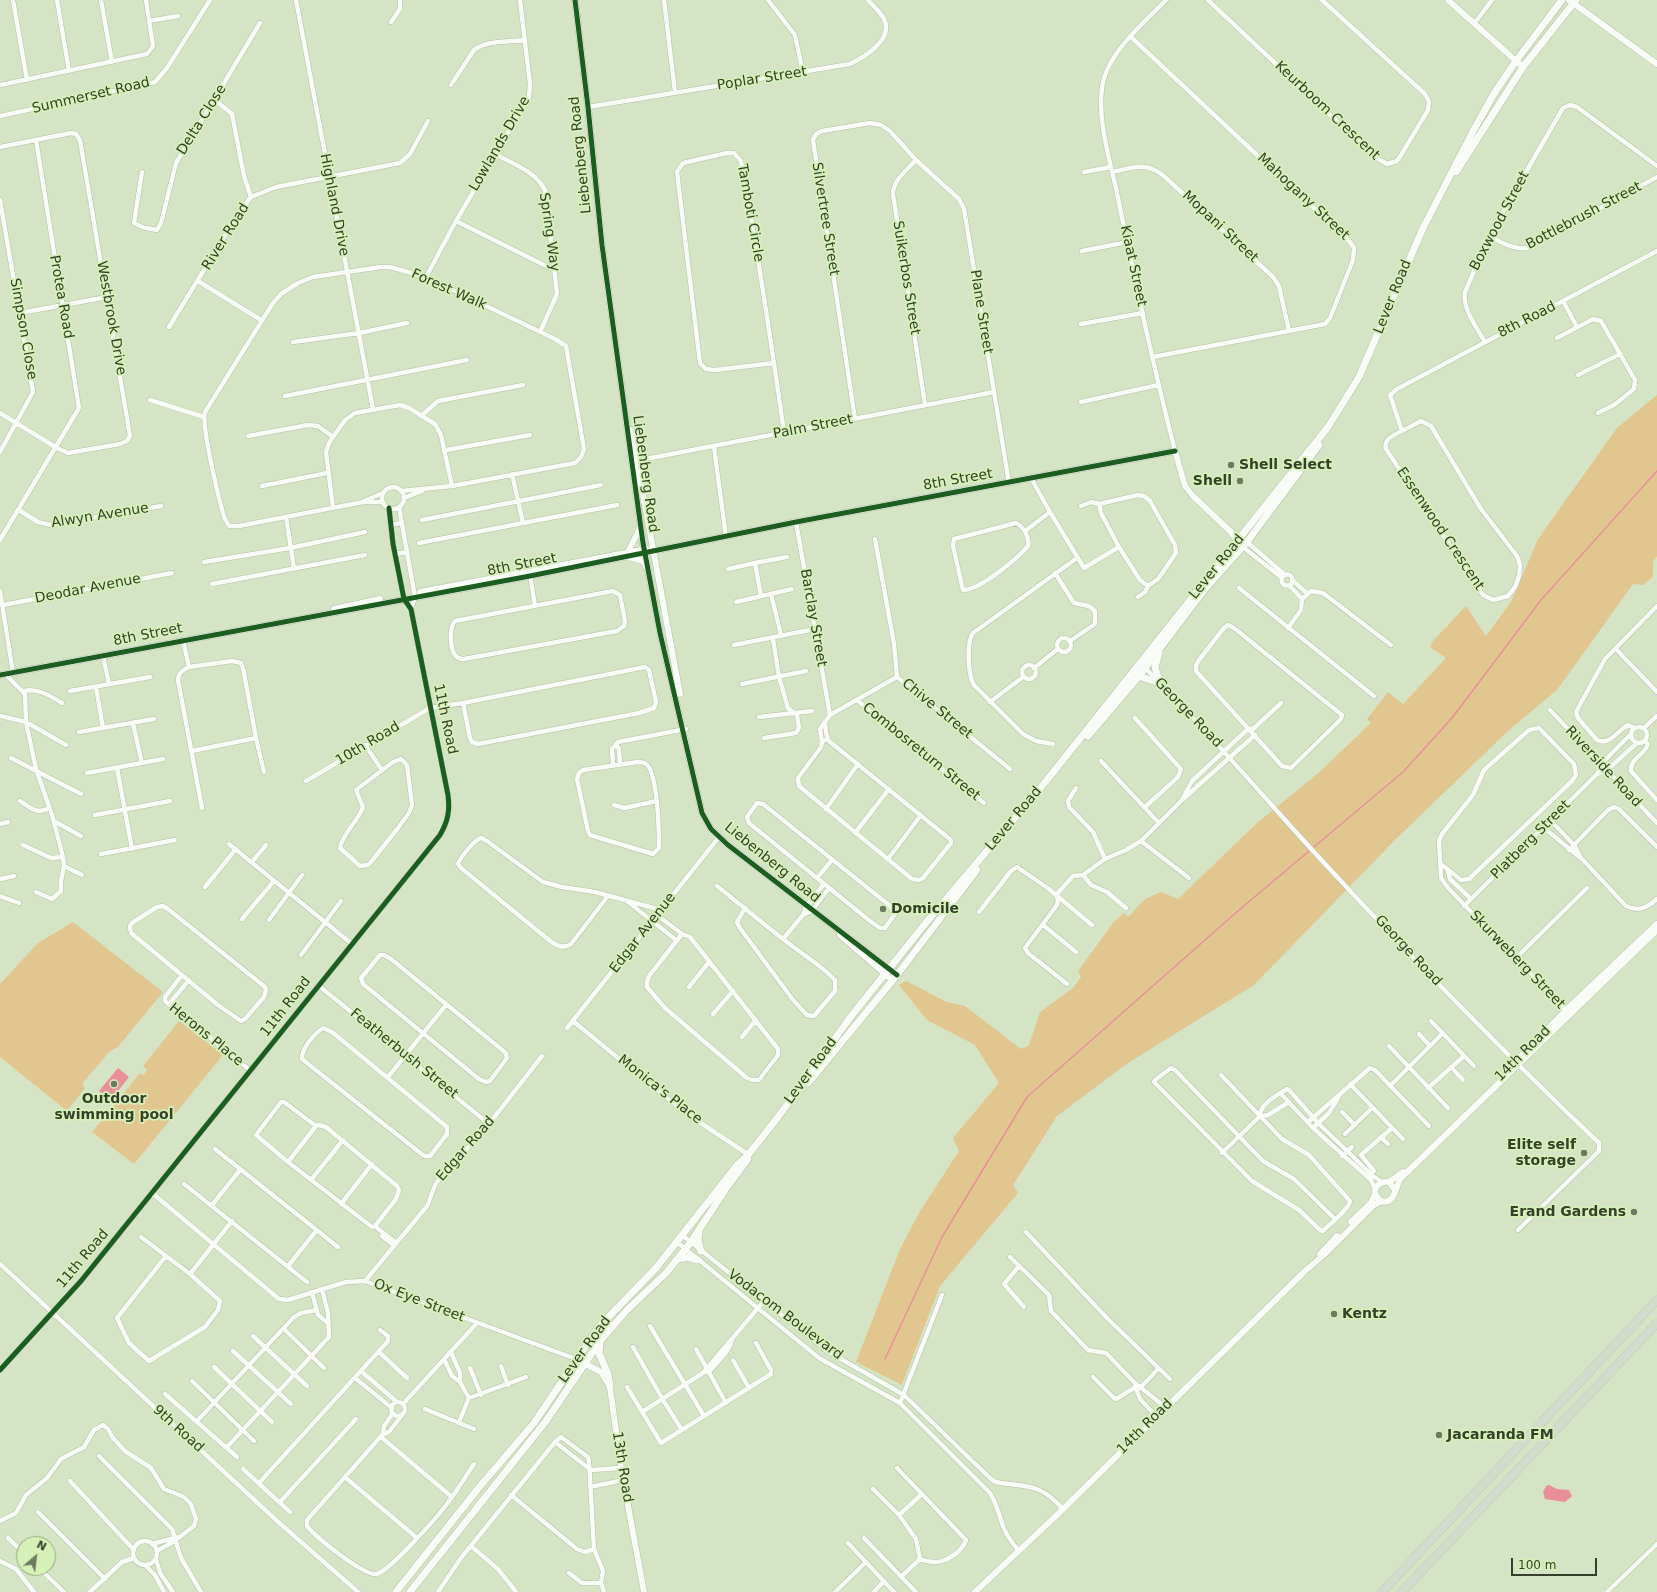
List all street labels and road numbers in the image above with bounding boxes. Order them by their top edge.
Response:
street label: Keurboom Crescent [1271,58,1383,164]
street label: Poplar Street [716,64,808,94]
street label: Summerset Road [30,74,152,118]
street label: Delta Close [174,82,230,158]
street label: Lowlands Drive [466,94,534,194]
street label: Liebenberg Road [566,95,596,215]
street label: Mahogany Street [1253,150,1353,244]
street label: Highland Drive [316,152,352,258]
street label: Silvertree Street [808,161,842,277]
street label: Tamboti Circle [733,163,767,263]
street label: Boxwood Street [1467,168,1533,274]
street label: Bottlebrush Street [1523,178,1645,254]
street label: Mopani Street [1178,187,1262,267]
street label: Spring Way [535,191,563,273]
street label: River Road [199,200,253,274]
street label: Suikerbos Street [889,220,923,336]
street label: Kiaat Street [1116,224,1150,308]
street label: Protea Road [45,254,77,340]
street label: Lever Road [1371,258,1415,336]
street label: Westbrook Drive [93,260,129,376]
street label: Forest Walk [409,266,489,314]
street label: Plane Street [966,269,996,355]
street label: Simpson Close [6,277,40,381]
street label: 8th Road [1495,298,1559,342]
street label: Palm Street [772,411,854,443]
street label: Liebenberg Road [628,414,662,534]
street label: Essenwood Crescent [1393,464,1487,594]
street label: 8th Street [922,466,994,494]
street label: Alwyn Avenue [50,500,150,532]
street label: Lever Road [1186,531,1248,603]
street label: 8th Street [486,550,558,580]
street label: Barclay Street [796,568,830,668]
street label: Deodar Avenue [34,570,142,608]
street label: 8th Street [112,620,184,650]
street label: Chive Street [898,675,976,743]
street label: George Road [1150,675,1226,751]
street label: 11th Road [429,682,461,756]
street label: Combosreturn Street [859,699,983,805]
street label: 10th Road [333,718,403,770]
street label: Riverside Road [1561,723,1645,811]
street label: Lever Road [982,784,1046,854]
street label: Platberg Street [1488,797,1574,883]
street label: Liebenberg Road [721,819,823,907]
street label: Edgar Avenue [606,889,680,977]
street label: Skurweberg Street [1466,907,1568,1013]
street label: George Road [1371,912,1445,990]
street label: 11th Road [257,974,315,1040]
street label: Herons Place [165,1000,247,1070]
street label: Featherbush Street [347,1005,461,1103]
street label: 14th Road [1492,1023,1554,1085]
street label: Lever Road [781,1034,841,1108]
street label: Monica's Place [614,1052,706,1128]
street label: Edgar Road [433,1113,499,1185]
street label: 11th Road [54,1226,112,1292]
street label: Vodacom Boulevard [724,1266,846,1364]
street label: Ox Eye Street [371,1276,467,1326]
street label: Lever Road [555,1313,615,1387]
street label: 14th Road [1114,1396,1176,1458]
street label: 9th Road [149,1402,207,1456]
street label: 13th Road [608,1430,636,1504]

